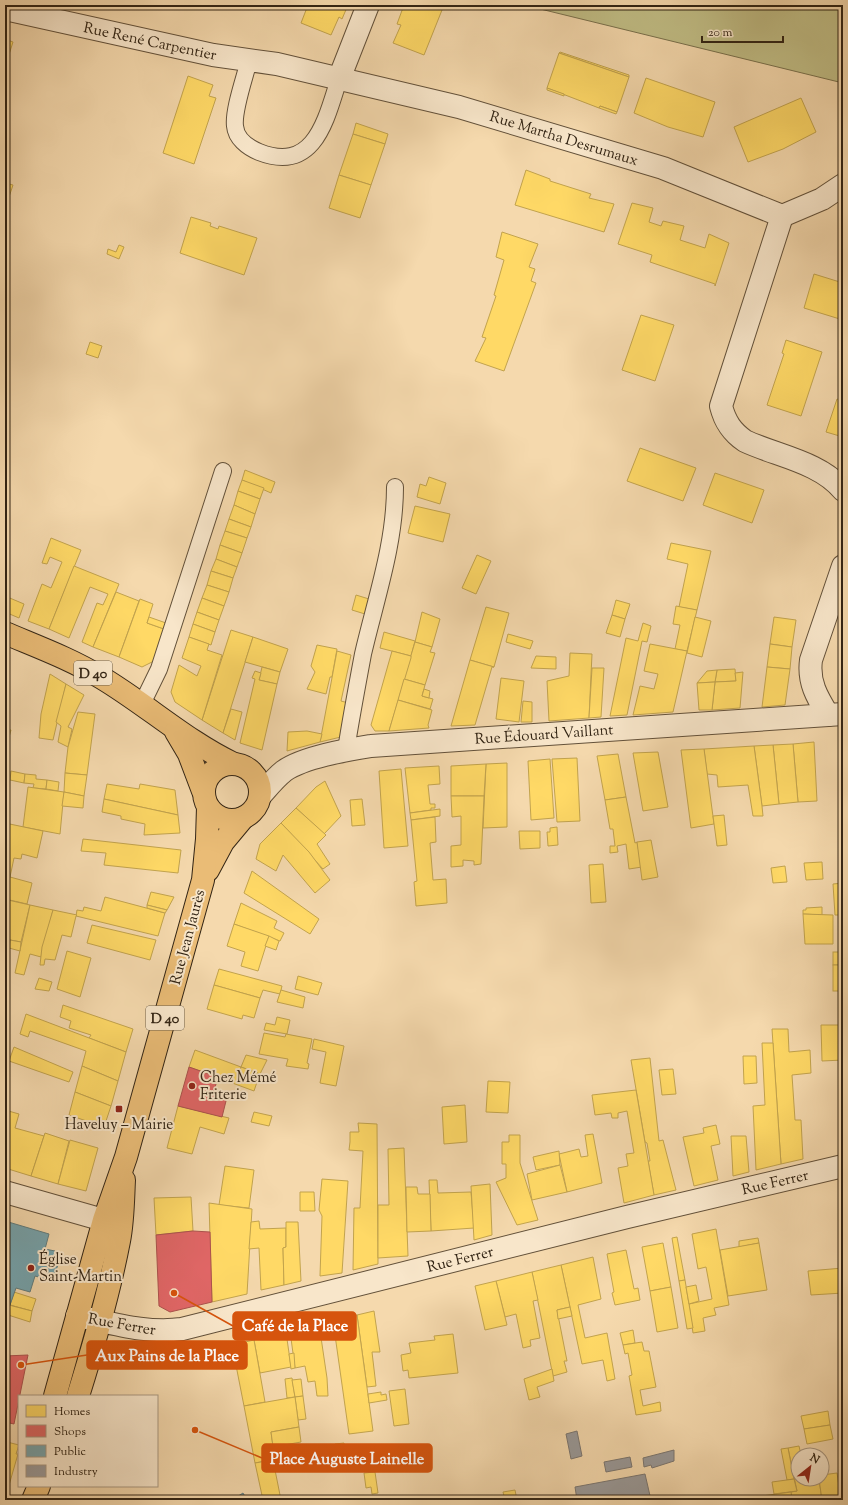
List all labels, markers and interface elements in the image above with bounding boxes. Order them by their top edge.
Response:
street label: Rue René Carpentier [81,18,219,67]
scale bar [702,18,783,44]
text: 20 m [708,24,733,42]
street label: Rue Martha Desrumaux [487,107,640,172]
road number: D 40 [74,661,112,685]
street label: Rue Édouard Vaillant [474,719,614,751]
street label: Rue Jean Jaurès [166,887,211,987]
road number: D 40 [146,1006,184,1030]
place label: Chez Mémé Friterie [200,1068,276,1106]
marker: Chez Mémé Friterie [187,1081,197,1091]
marker: Haveluy – Mairie [114,1104,124,1114]
place label: Haveluy – Mairie [65,1115,173,1136]
street label: Rue Ferrer [740,1165,811,1201]
street label: Rue Ferrer [425,1242,496,1279]
place label: Église Saint-Martin [39,1249,122,1288]
marker: Église Saint-Martin [26,1263,36,1273]
street label: Rue Ferrer [86,1309,157,1342]
callout: Café de la Place [233,1312,356,1340]
text: Café de la Place [242,1316,349,1339]
callout: Aux Pains de la Place [87,1341,247,1369]
text: Aux Pains de la Place [95,1346,240,1369]
legend [18,1395,158,1487]
text: Homes [54,1403,90,1421]
text: Shops [54,1423,86,1441]
text: Public [54,1443,87,1461]
callout: Place Auguste Lainelle [262,1444,432,1472]
north arrow [790,1447,830,1487]
text: Place Auguste Lainelle [270,1449,425,1472]
text: N [806,1450,822,1468]
text: Industry [54,1463,98,1481]

